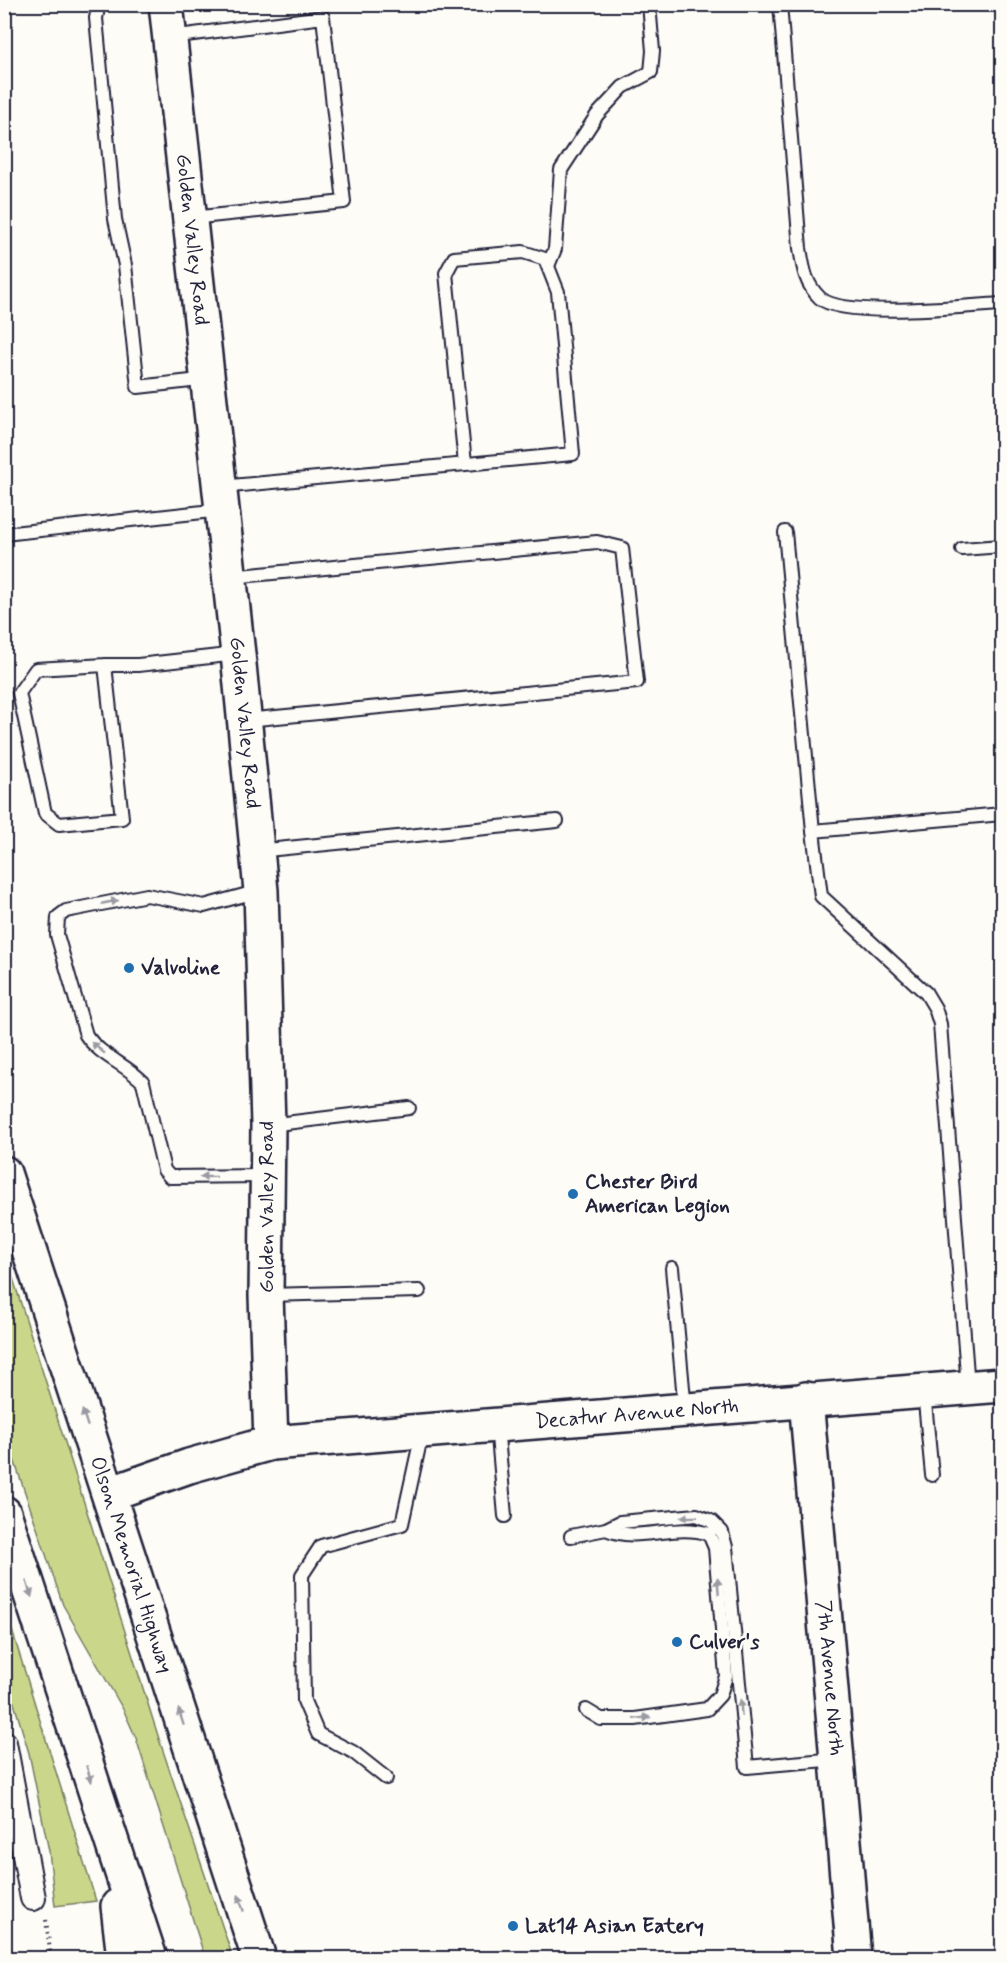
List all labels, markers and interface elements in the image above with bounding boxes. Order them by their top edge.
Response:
street label: Golden Valley Road [169,152,216,327]
street label: Golden Valley Road [222,635,267,810]
one-way arrow [101,897,120,906]
place label: Valvoline [141,954,221,982]
marker: Valvoline [122,961,136,975]
one-way arrow [90,1041,106,1054]
street label: Golden Valley Road [253,1121,281,1293]
place label: Chester Bird American Legion [585,1168,730,1222]
one-way arrow [199,1172,218,1182]
marker: Chester Bird American Legion [566,1187,580,1201]
street label: Decatur Avenue North [534,1392,740,1436]
one-way arrow [79,1409,89,1427]
street label: Olson Memorial Highway [83,1453,180,1677]
one-way arrow [680,1512,699,1521]
one-way arrow [714,1577,723,1596]
one-way arrow [25,1580,34,1598]
street label: 7th Avenue North [809,1599,851,1757]
place label: Culver's [689,1628,760,1656]
marker: Culver's [670,1635,684,1649]
one-way arrow [736,1699,746,1718]
one-way arrow [175,1708,185,1726]
one-way arrow [633,1713,652,1723]
one-way arrow [85,1765,95,1783]
one-way arrow [235,1894,245,1912]
place label: Lat14 Asian Eatery [525,1912,704,1940]
marker: Lat14 Asian Eatery [506,1919,520,1933]

